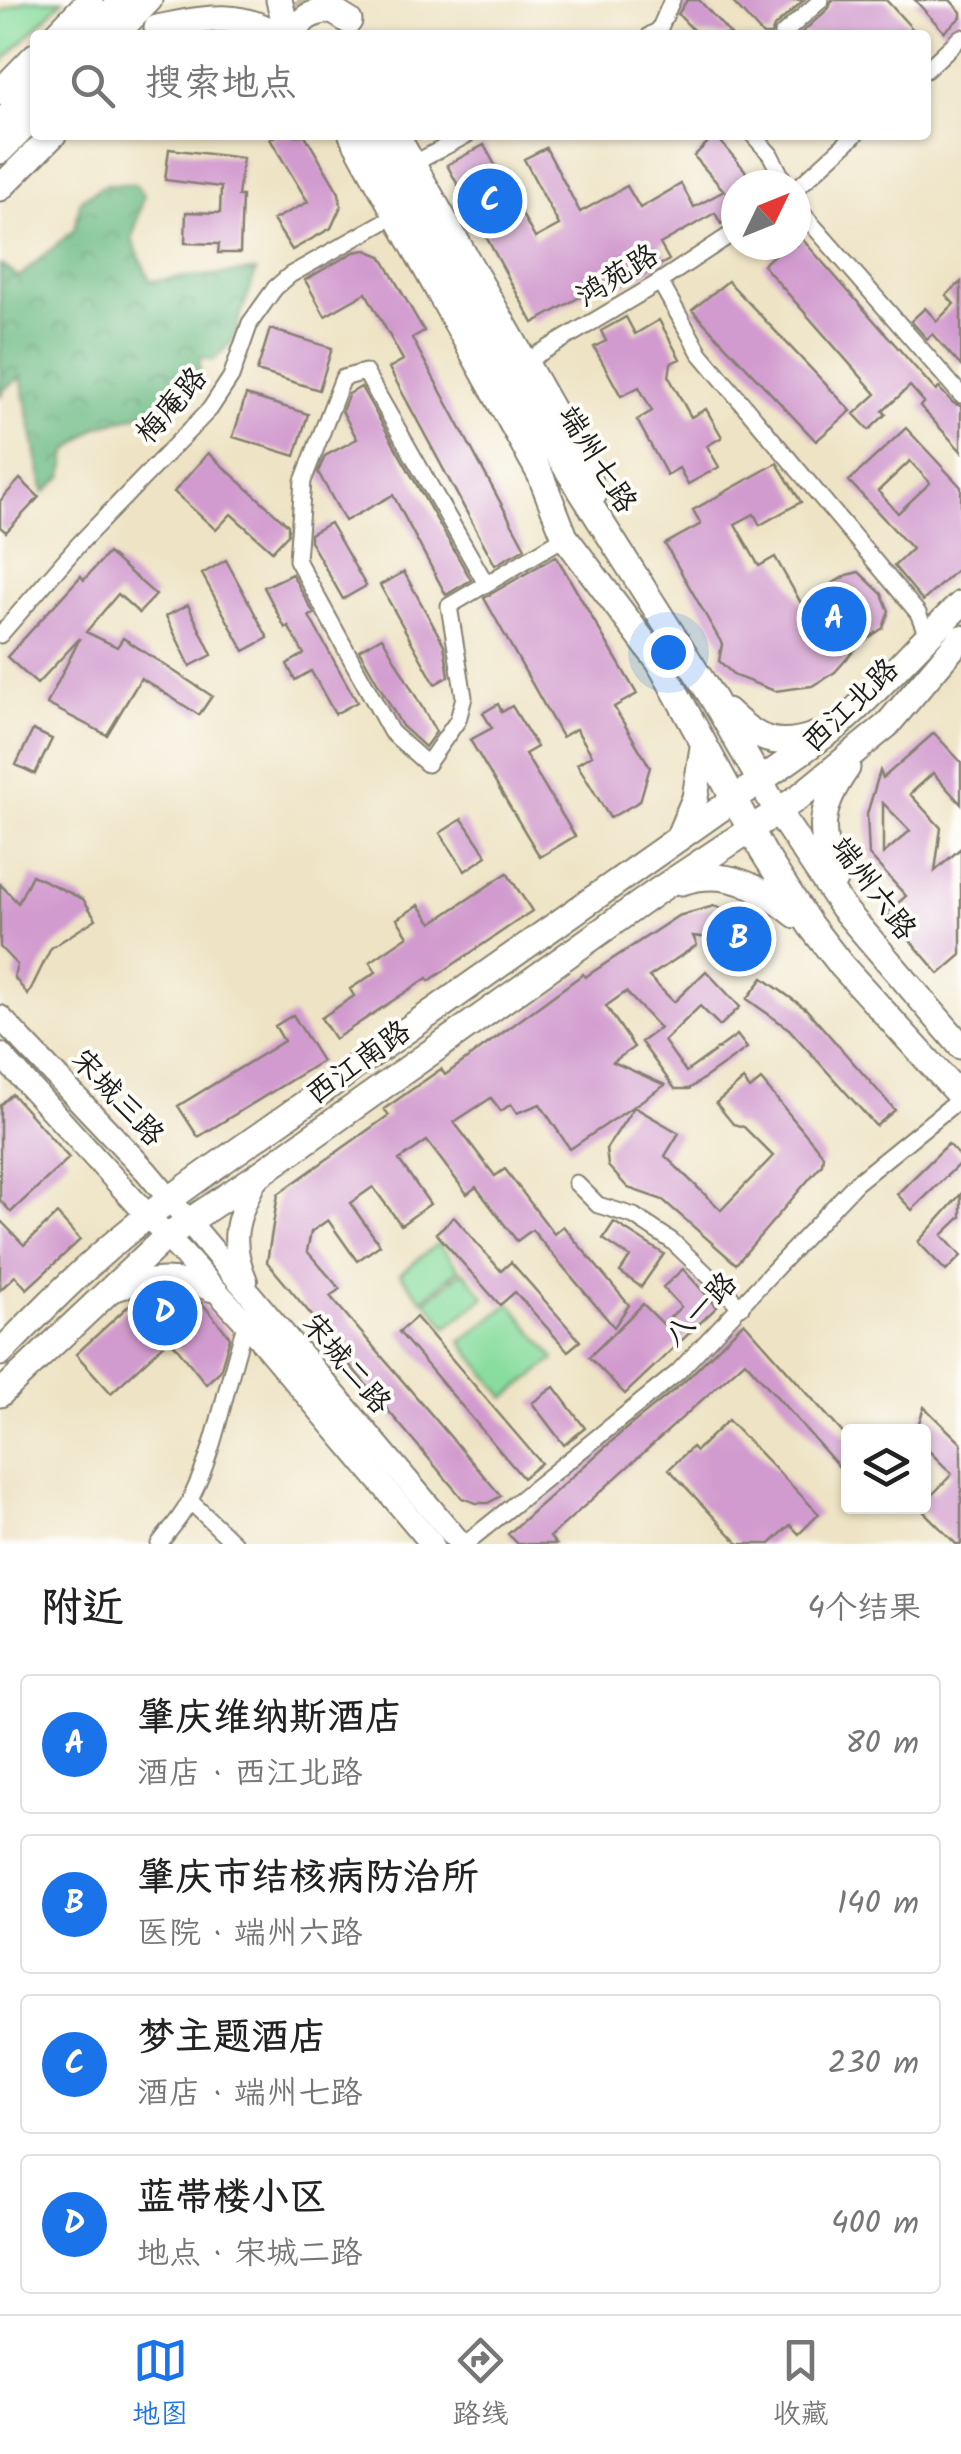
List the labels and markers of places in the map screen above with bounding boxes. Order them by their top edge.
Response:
pin: C [458,164,522,238]
pin: A [802,582,866,656]
pin: B [706,902,772,976]
pin: D [132,1276,198,1350]

